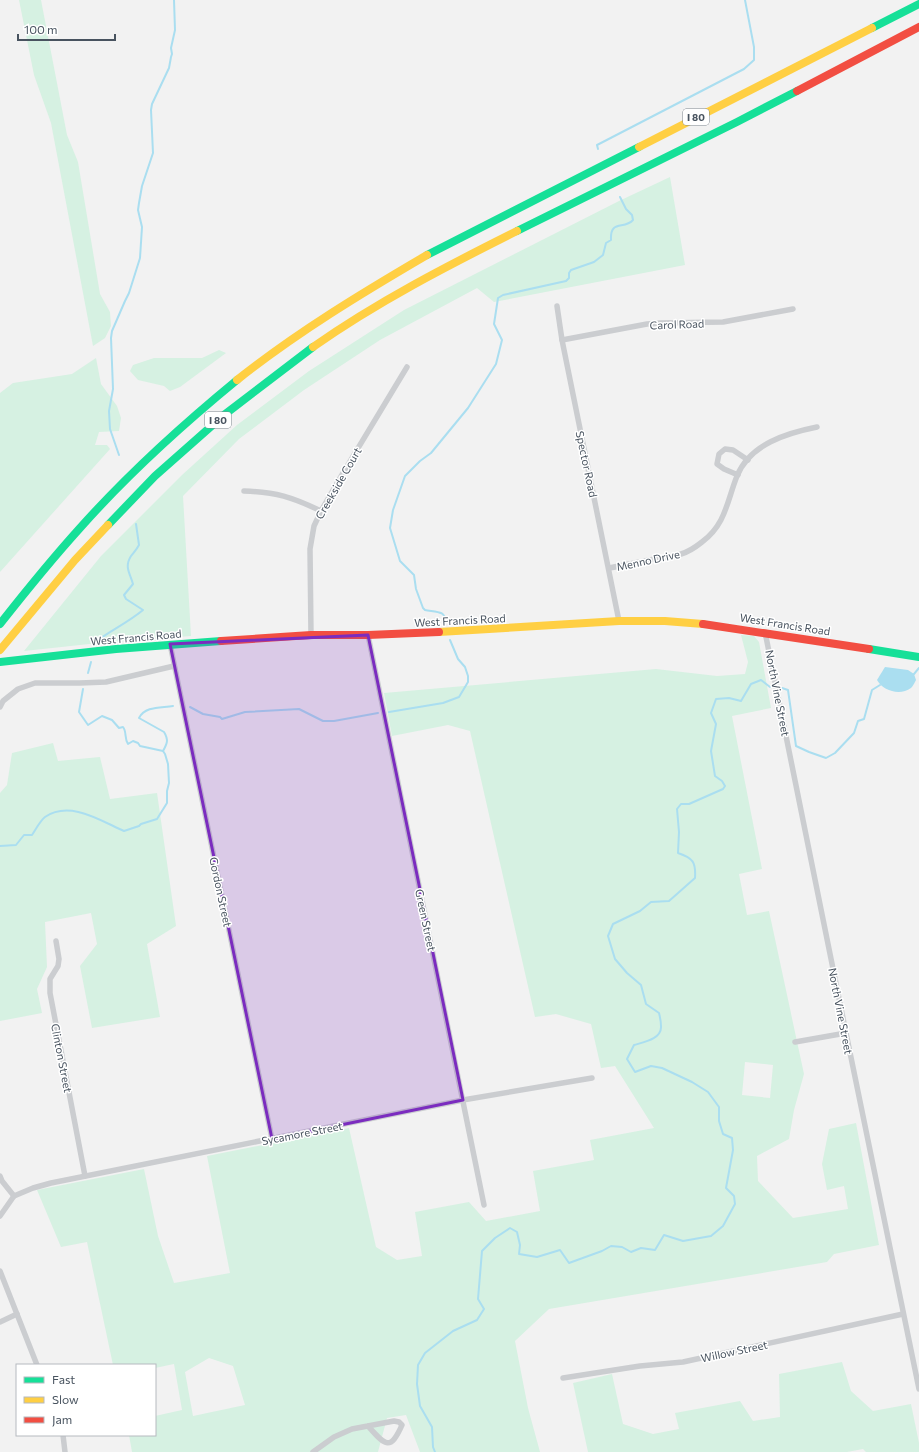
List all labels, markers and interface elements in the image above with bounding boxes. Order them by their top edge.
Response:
scale bar [18,16,115,42]
text: 100 m [24,22,58,36]
road number: I 80 [683,109,709,125]
street label: Carol Road [649,317,705,331]
road number: I 80 [205,412,231,428]
street label: Spector Road [574,430,600,498]
street label: Creekside Court [312,444,364,521]
street label: Menno Drive [615,547,681,573]
street label: West Francis Road [739,610,831,638]
street label: West Francis Road [414,611,506,629]
street label: West Francis Road [90,627,182,647]
street label: North Vine Street [763,649,793,738]
street label: Gordon Street [207,856,235,929]
street label: Green Street [413,888,439,953]
street label: North Vine Street [826,967,856,1056]
street label: Clinton Street [49,1022,75,1094]
street label: Sycamore Street [260,1119,344,1147]
street label: Willow Street [699,1337,769,1364]
legend [16,1364,156,1436]
text: Fast [52,1372,75,1386]
text: Slow [52,1392,79,1406]
text: Jam [52,1412,72,1427]

